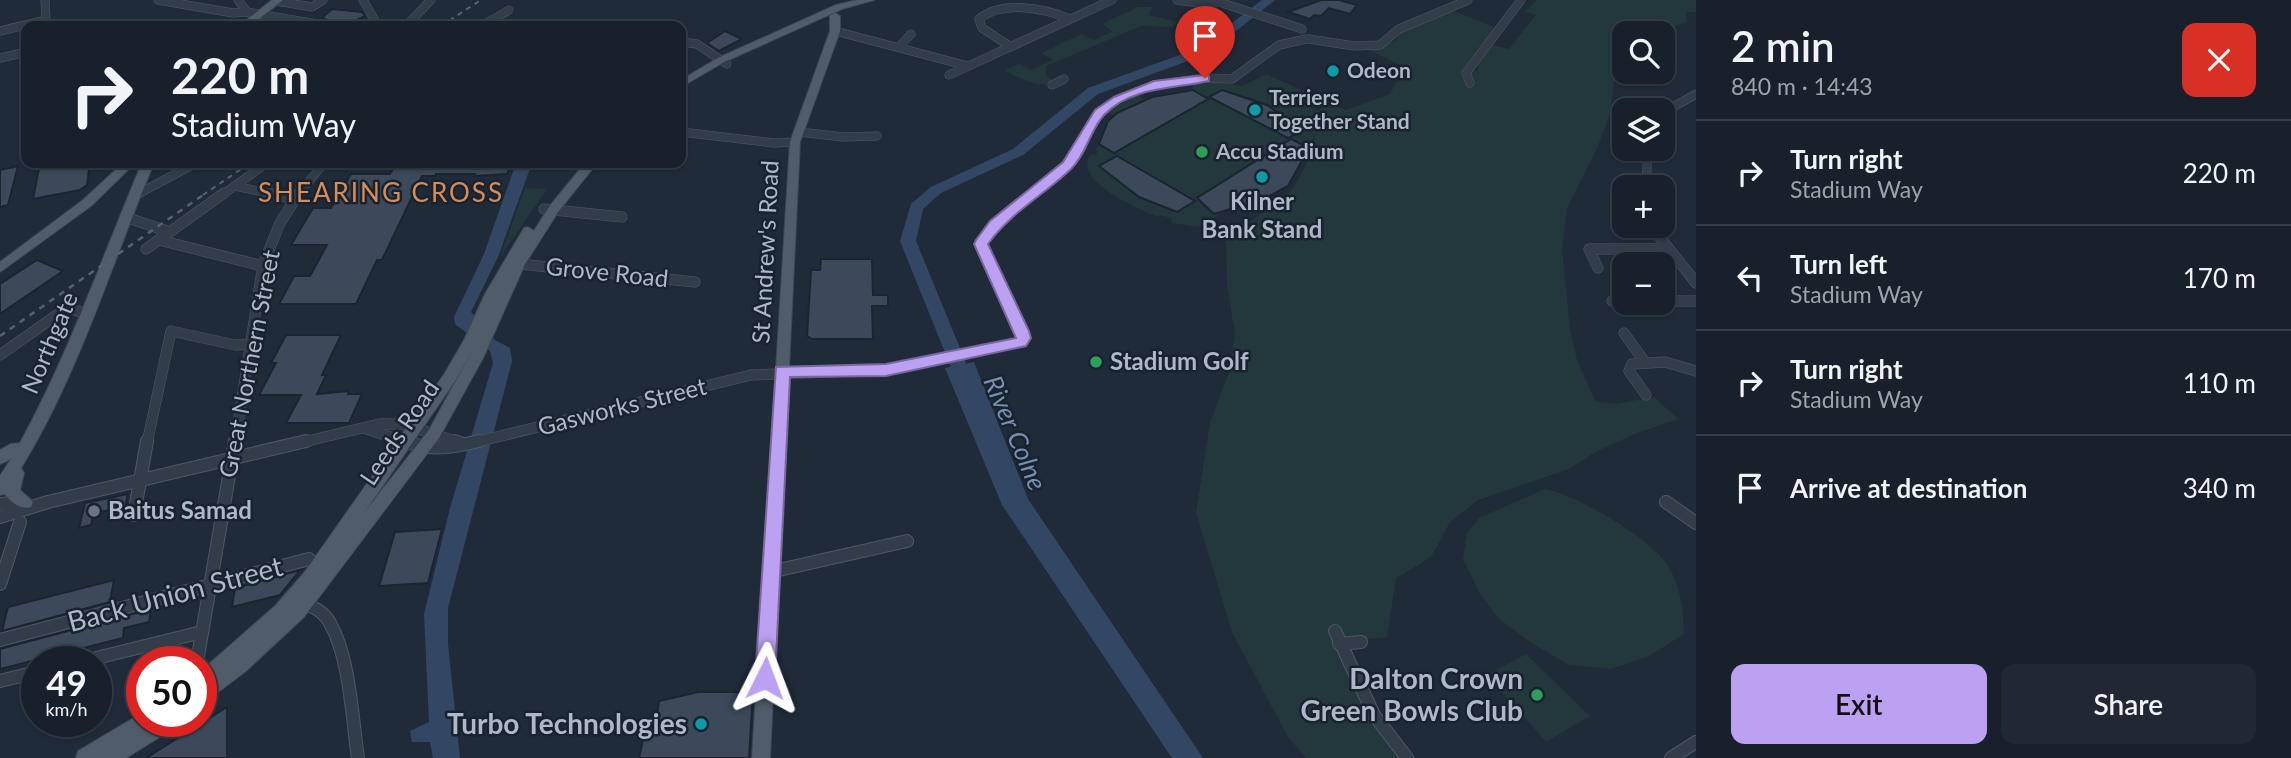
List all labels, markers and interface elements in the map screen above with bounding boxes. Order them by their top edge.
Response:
pin [1175,6,1235,78]
icon: arrive [1186,17,1224,55]
map controls [1612,21,1675,315]
button: search [1612,21,1675,84]
text: 2 min [1731,21,1835,71]
button: close [2182,23,2256,97]
text: 220 m [171,46,309,104]
icon: right [56,49,147,140]
place label: Odeon [1347,57,1411,82]
marker: Odeon [1325,63,1341,79]
text: 840 m · 14:43 [1731,72,1873,100]
place label: Terriers Together Stand [1269,84,1410,133]
button: layers [1612,98,1675,161]
marker: Terriers Together Stand [1247,102,1263,118]
text: Stadium Way [171,105,356,144]
place label: Accu Stadium [1215,138,1344,163]
text: Turn right [1790,143,1903,175]
marker: Accu Stadium [1194,144,1210,160]
icon: right [1731,154,1769,192]
text: 220 m [2183,157,2256,189]
street label: St Andrew's Road [745,159,784,344]
marker: Kilner Bank Stand [1254,169,1270,185]
button: + [1612,175,1675,238]
text: Stadium Way [1790,175,1923,203]
district label: SHEARING CROSS [258,176,504,208]
place label: Kilner Bank Stand [1202,186,1322,243]
street label: Great Northern Street [212,247,285,480]
text: Turn left [1790,248,1887,280]
street label: Grove Road [545,251,670,292]
button: − [1612,252,1675,315]
icon: left [1731,259,1769,297]
text: 170 m [2183,262,2256,294]
text: Stadium Way [1790,280,1923,308]
street label: Northgate [14,287,83,398]
place label: Stadium Golf [1110,346,1249,375]
text: Turn right [1790,353,1903,385]
marker: Stadium Golf [1088,354,1104,370]
icon: right [1731,364,1769,402]
text: 110 m [2183,367,2256,399]
street label: Gasworks Street [534,370,709,441]
water label: River Colne [977,370,1054,495]
street label: Leeds Road [353,374,444,490]
text: Stadium Way [1790,385,1923,413]
icon: arrive [1731,469,1769,507]
text: Arrive at destination [1790,472,2027,504]
text: 340 m [2183,472,2256,504]
place label: Baitus Samad [108,495,252,524]
marker: Baitus Samad [86,503,102,519]
street label: Back Union Street [63,548,286,638]
position arrow [728,641,802,715]
speed limit sign: 50 [126,646,217,737]
text: 49 [46,661,87,703]
place label: Dalton Crown Green Bowls Club [1301,661,1523,727]
button: Exit [1731,664,1987,744]
button: Share [2001,664,2256,744]
marker: Dalton Crown Green Bowls Club [1529,687,1545,703]
text: km/h [45,698,88,720]
place label: Turbo Technologies [447,706,687,740]
marker: Turbo Technologies [693,716,709,732]

